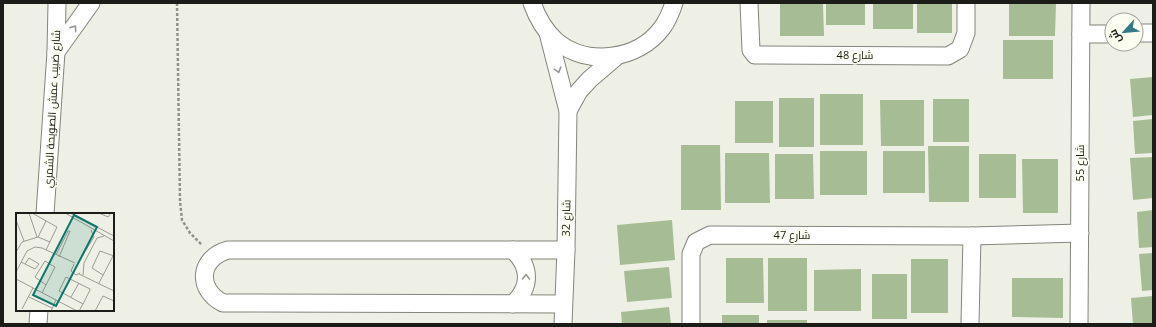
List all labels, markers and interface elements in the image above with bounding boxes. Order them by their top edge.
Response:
north arrow [1104,12,1144,52]
one-way arrow [69,25,76,32]
text: ش [1105,27,1125,46]
street label: شارع ضبيب عمش الصويحة الشمري [40,29,65,189]
street label: شارع 48 [837,47,873,63]
one-way arrow [553,67,562,74]
street label: شارع 55 [1072,145,1088,181]
street label: شارع 32 [558,199,574,237]
inset map [16,213,114,311]
street label: شارع 47 [774,227,810,243]
one-way arrow [522,274,530,280]

